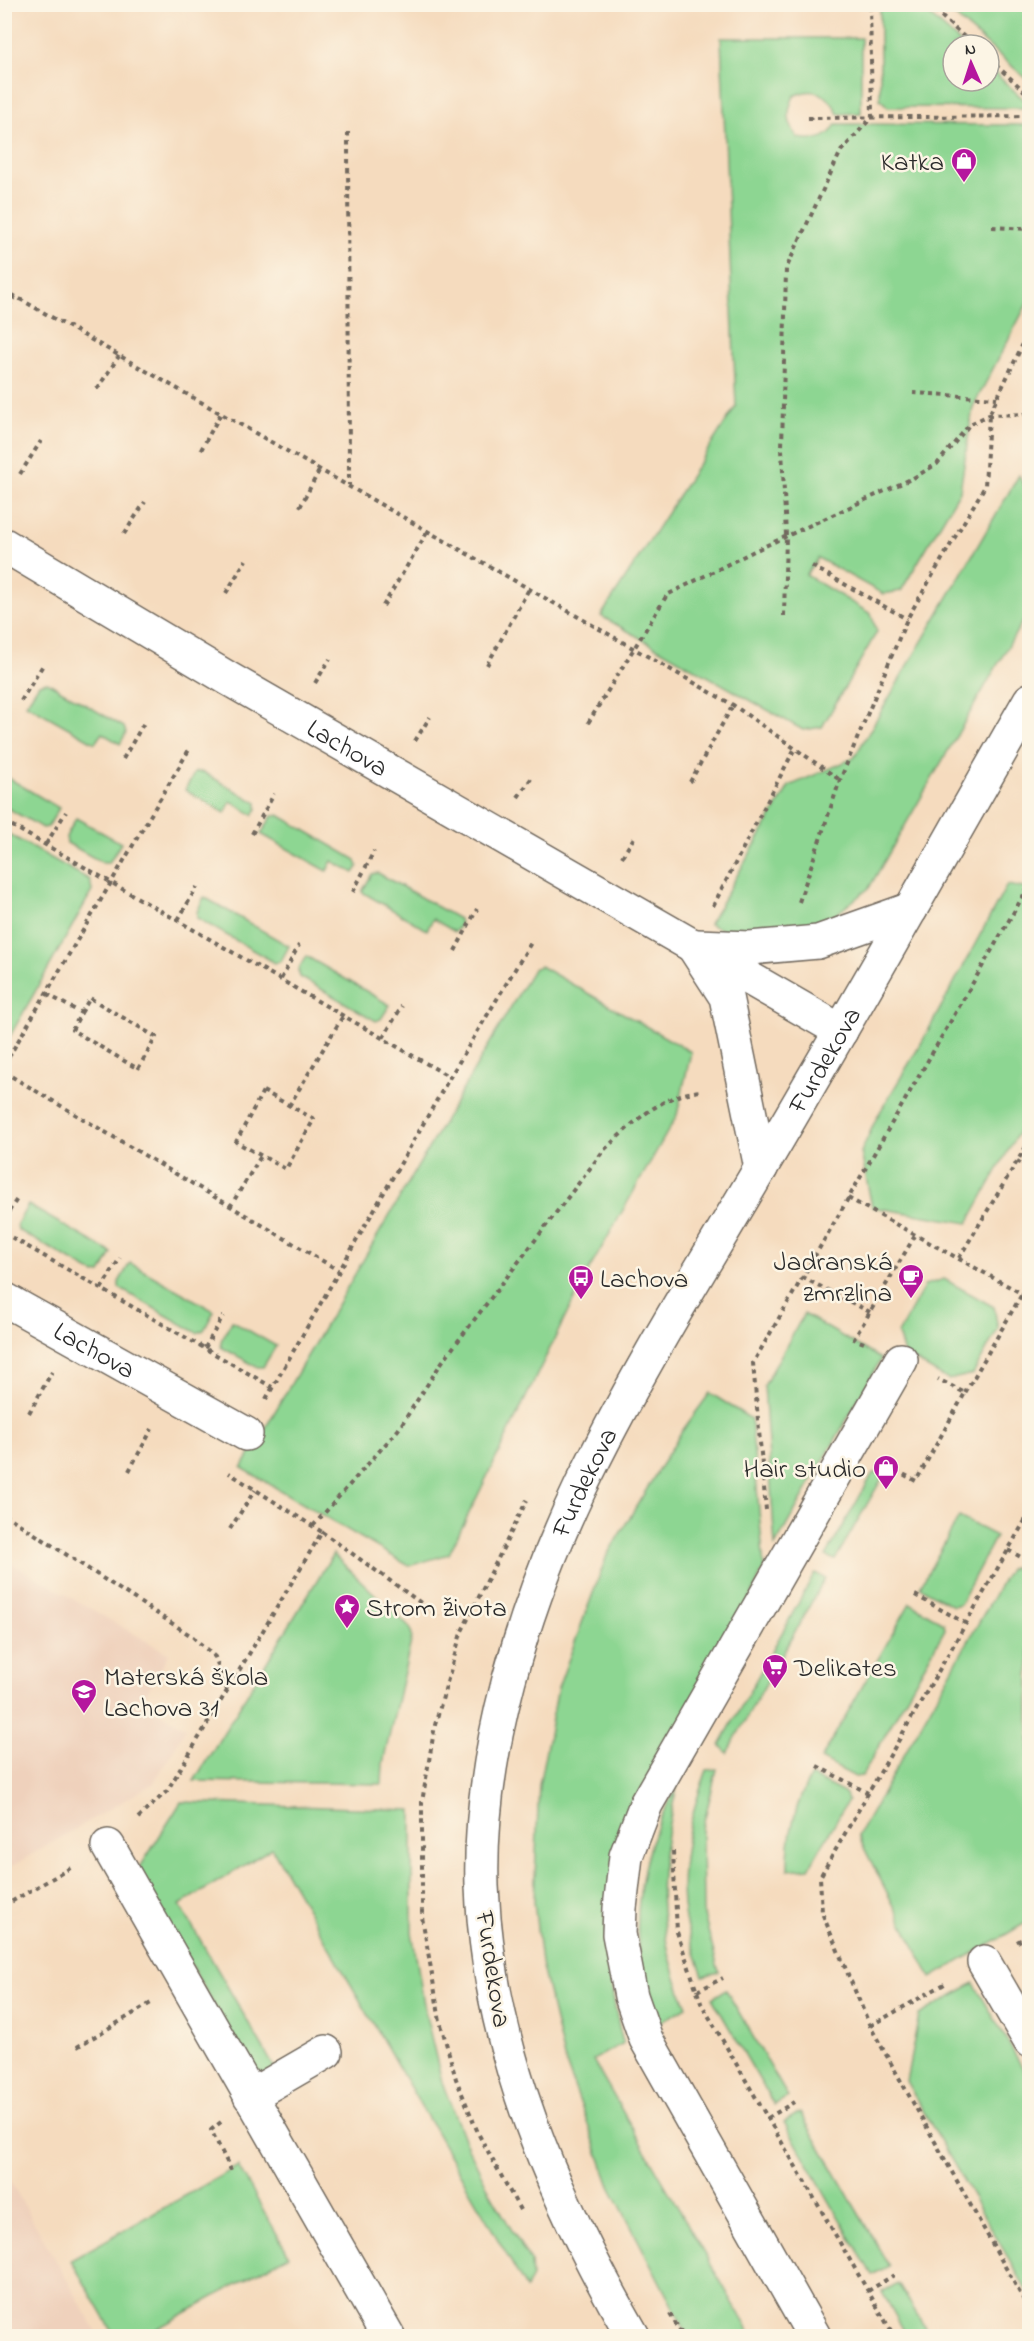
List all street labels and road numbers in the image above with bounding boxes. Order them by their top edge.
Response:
street label: Lachova [299,711,395,788]
street label: Furdekova [779,1000,873,1122]
street label: Lachova [45,1313,142,1390]
street label: Furdekova [543,1421,629,1545]
street label: Furdekova [463,1907,520,2030]

